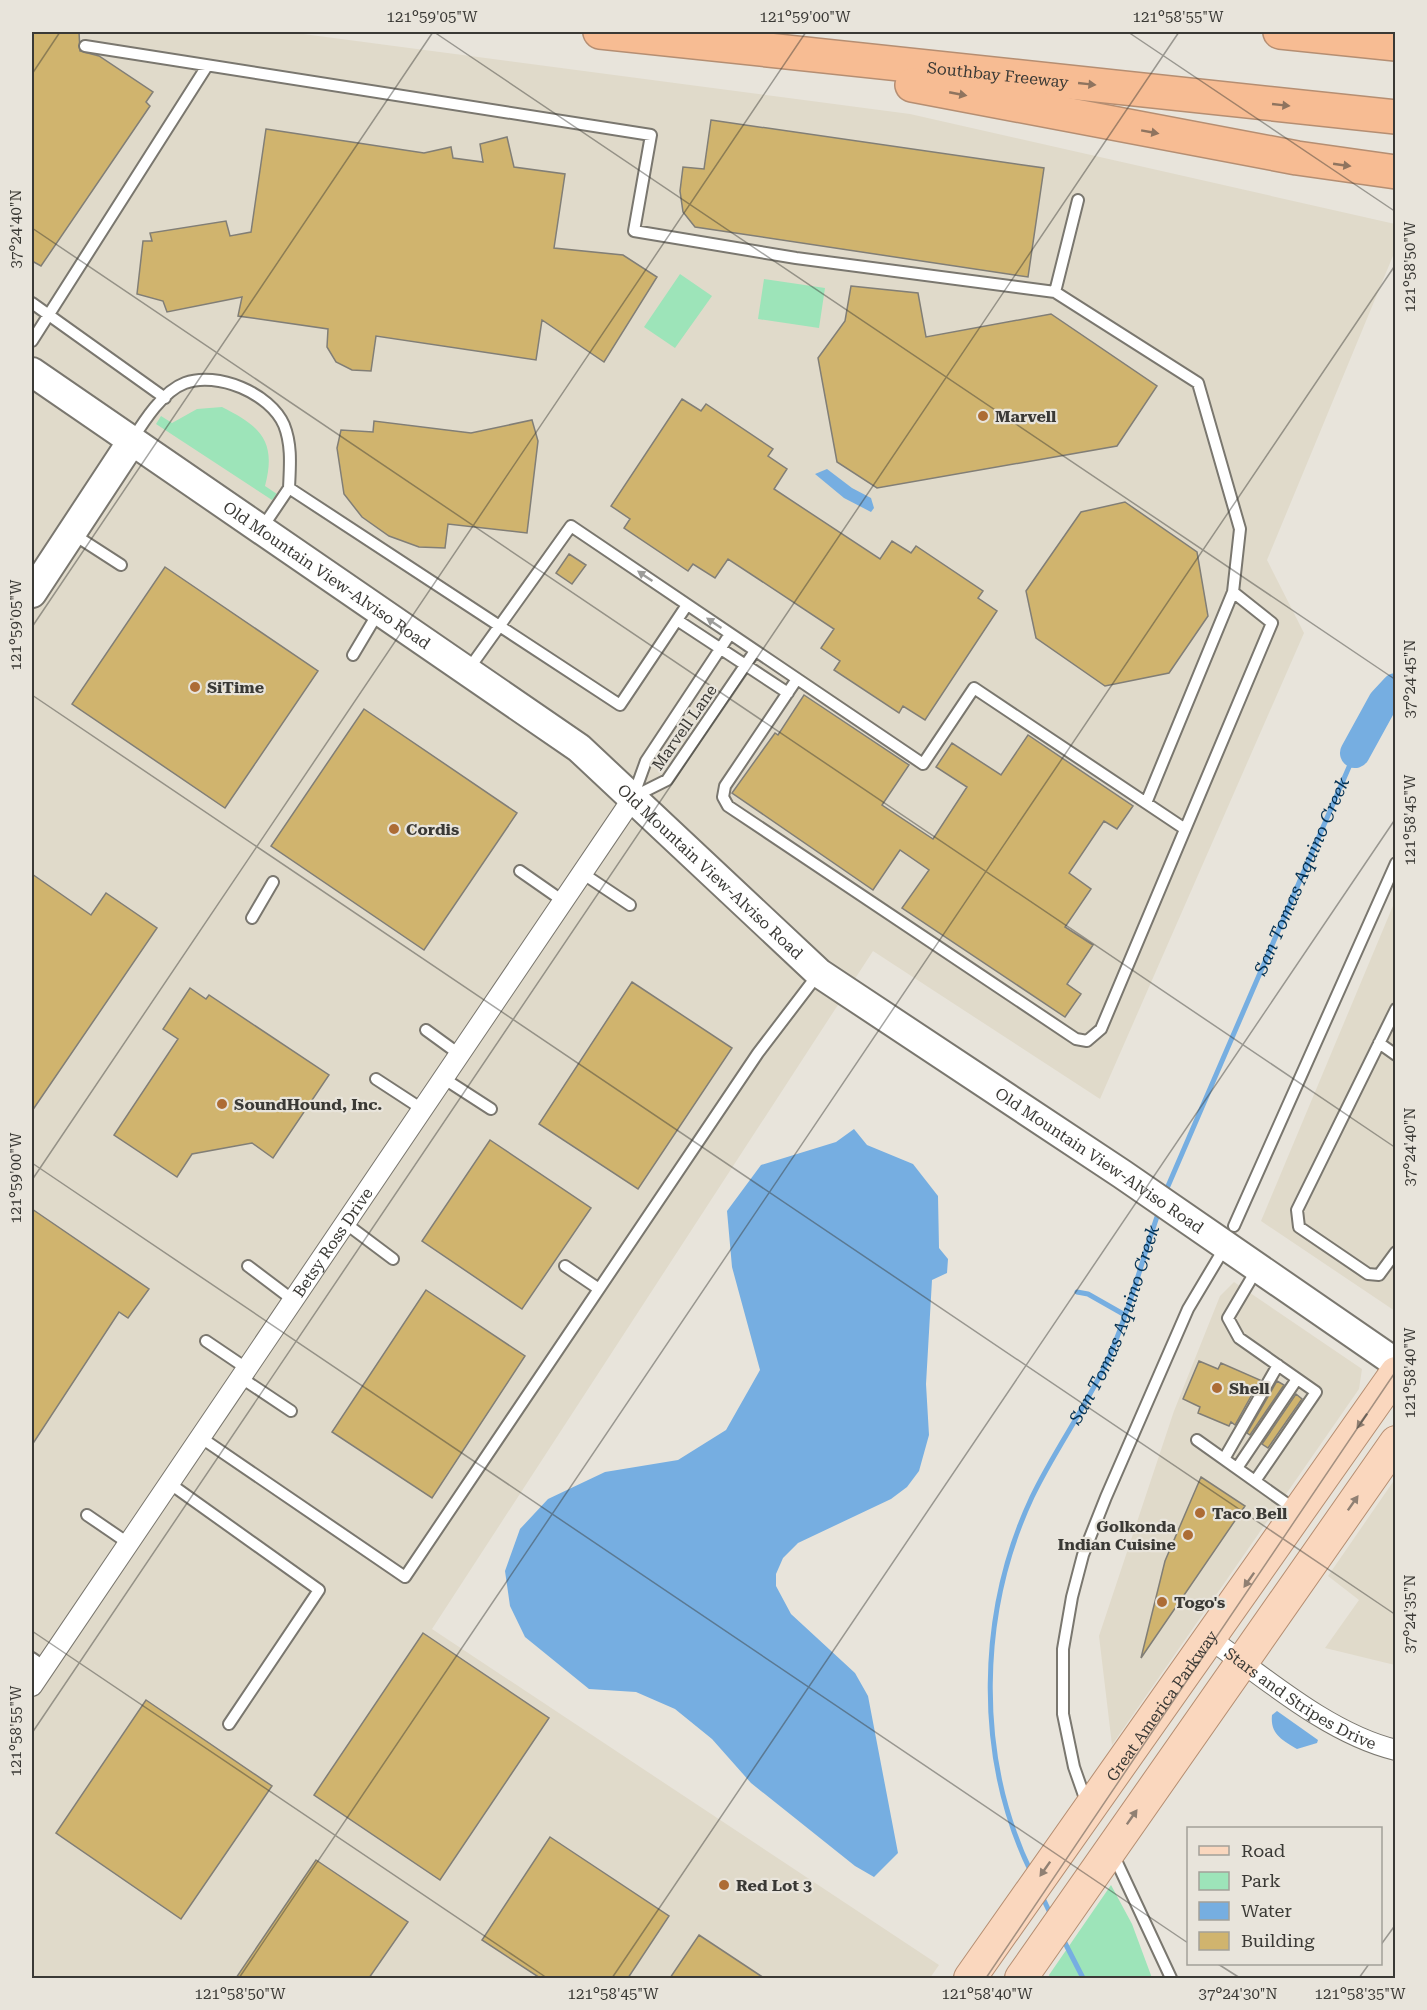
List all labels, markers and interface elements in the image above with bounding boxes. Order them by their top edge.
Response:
text: 121°59'05"W [387,8,478,26]
text: 121°59'00"W [760,8,851,26]
text: 121°58'55"W [1133,8,1224,26]
street label: Southbay Freeway [926,58,1070,92]
one-way arrow [1078,79,1097,89]
one-way arrow [949,90,968,99]
one-way arrow [1271,100,1290,110]
one-way arrow [1140,127,1159,136]
one-way arrow [1333,160,1352,169]
text: 37°24'40"N [7,189,25,269]
text: 121°58'50"W [1401,221,1419,312]
place label: Marvell [995,407,1057,426]
marker: Marvell [976,409,990,423]
street label: Old Mountain View-Alviso Road [219,497,434,653]
one-way arrow [637,571,653,582]
text: 121°59'05"W [7,579,25,670]
one-way arrow [706,617,722,629]
text: 37°24'45"N [1401,639,1419,719]
place label: SiTime [207,678,264,697]
marker: SiTime [188,680,202,694]
street label: Marvell Lane [648,681,721,774]
water label: San Tomas Aquino Creek [1249,774,1353,979]
text: 121°58'45"W [1401,774,1419,865]
street label: Old Mountain View-Alviso Road [613,780,807,963]
place label: Cordis [406,820,459,839]
marker: Cordis [387,822,401,836]
street label: Old Mountain View-Alviso Road [991,1084,1207,1237]
place label: SoundHound, Inc. [234,1095,382,1114]
marker: SoundHound, Inc. [215,1097,229,1111]
text: 37°24'40"N [1401,1107,1419,1187]
text: 121°59'00"W [7,1132,25,1223]
street label: Betsy Ross Drive [289,1184,377,1301]
water label: San Tomas Aquino Creek [1064,1222,1163,1429]
text: 121°58'40"W [1401,1327,1419,1418]
place label: Shell [1229,1379,1270,1398]
marker: Shell [1210,1381,1224,1395]
one-way arrow [1356,1412,1368,1428]
one-way arrow [1347,1495,1358,1511]
place label: Taco Bell [1212,1504,1288,1523]
marker: Taco Bell [1193,1506,1207,1520]
place label: Golkonda Indian Cuisine [1058,1517,1177,1554]
marker: Golkonda Indian Cuisine [1181,1528,1195,1542]
one-way arrow [1243,1572,1255,1588]
text: 37°24'35"N [1401,1574,1419,1654]
place label: Togo's [1174,1593,1225,1612]
marker: Togo's [1155,1595,1169,1609]
street label: Great America Parkway [1103,1627,1222,1785]
street label: Stars and Stripes Drive [1221,1644,1379,1753]
text: 121°58'55"W [7,1685,25,1776]
one-way arrow [1125,1809,1137,1825]
legend [1187,1827,1382,1965]
text: Road [1241,1840,1286,1861]
one-way arrow [1039,1861,1051,1877]
text: Park [1241,1870,1281,1891]
place label: Red Lot 3 [736,1876,812,1895]
marker: Red Lot 3 [717,1878,731,1892]
text: Water [1241,1900,1292,1921]
text: Building [1241,1930,1315,1951]
text: 121°58'50"W [195,1985,286,2003]
text: 121°58'45"W [568,1985,659,2003]
text: 121°58'40"W [942,1985,1033,2003]
text: 37°24'30"N [1198,1985,1278,2003]
text: 121°58'35"W [1315,1985,1406,2003]

